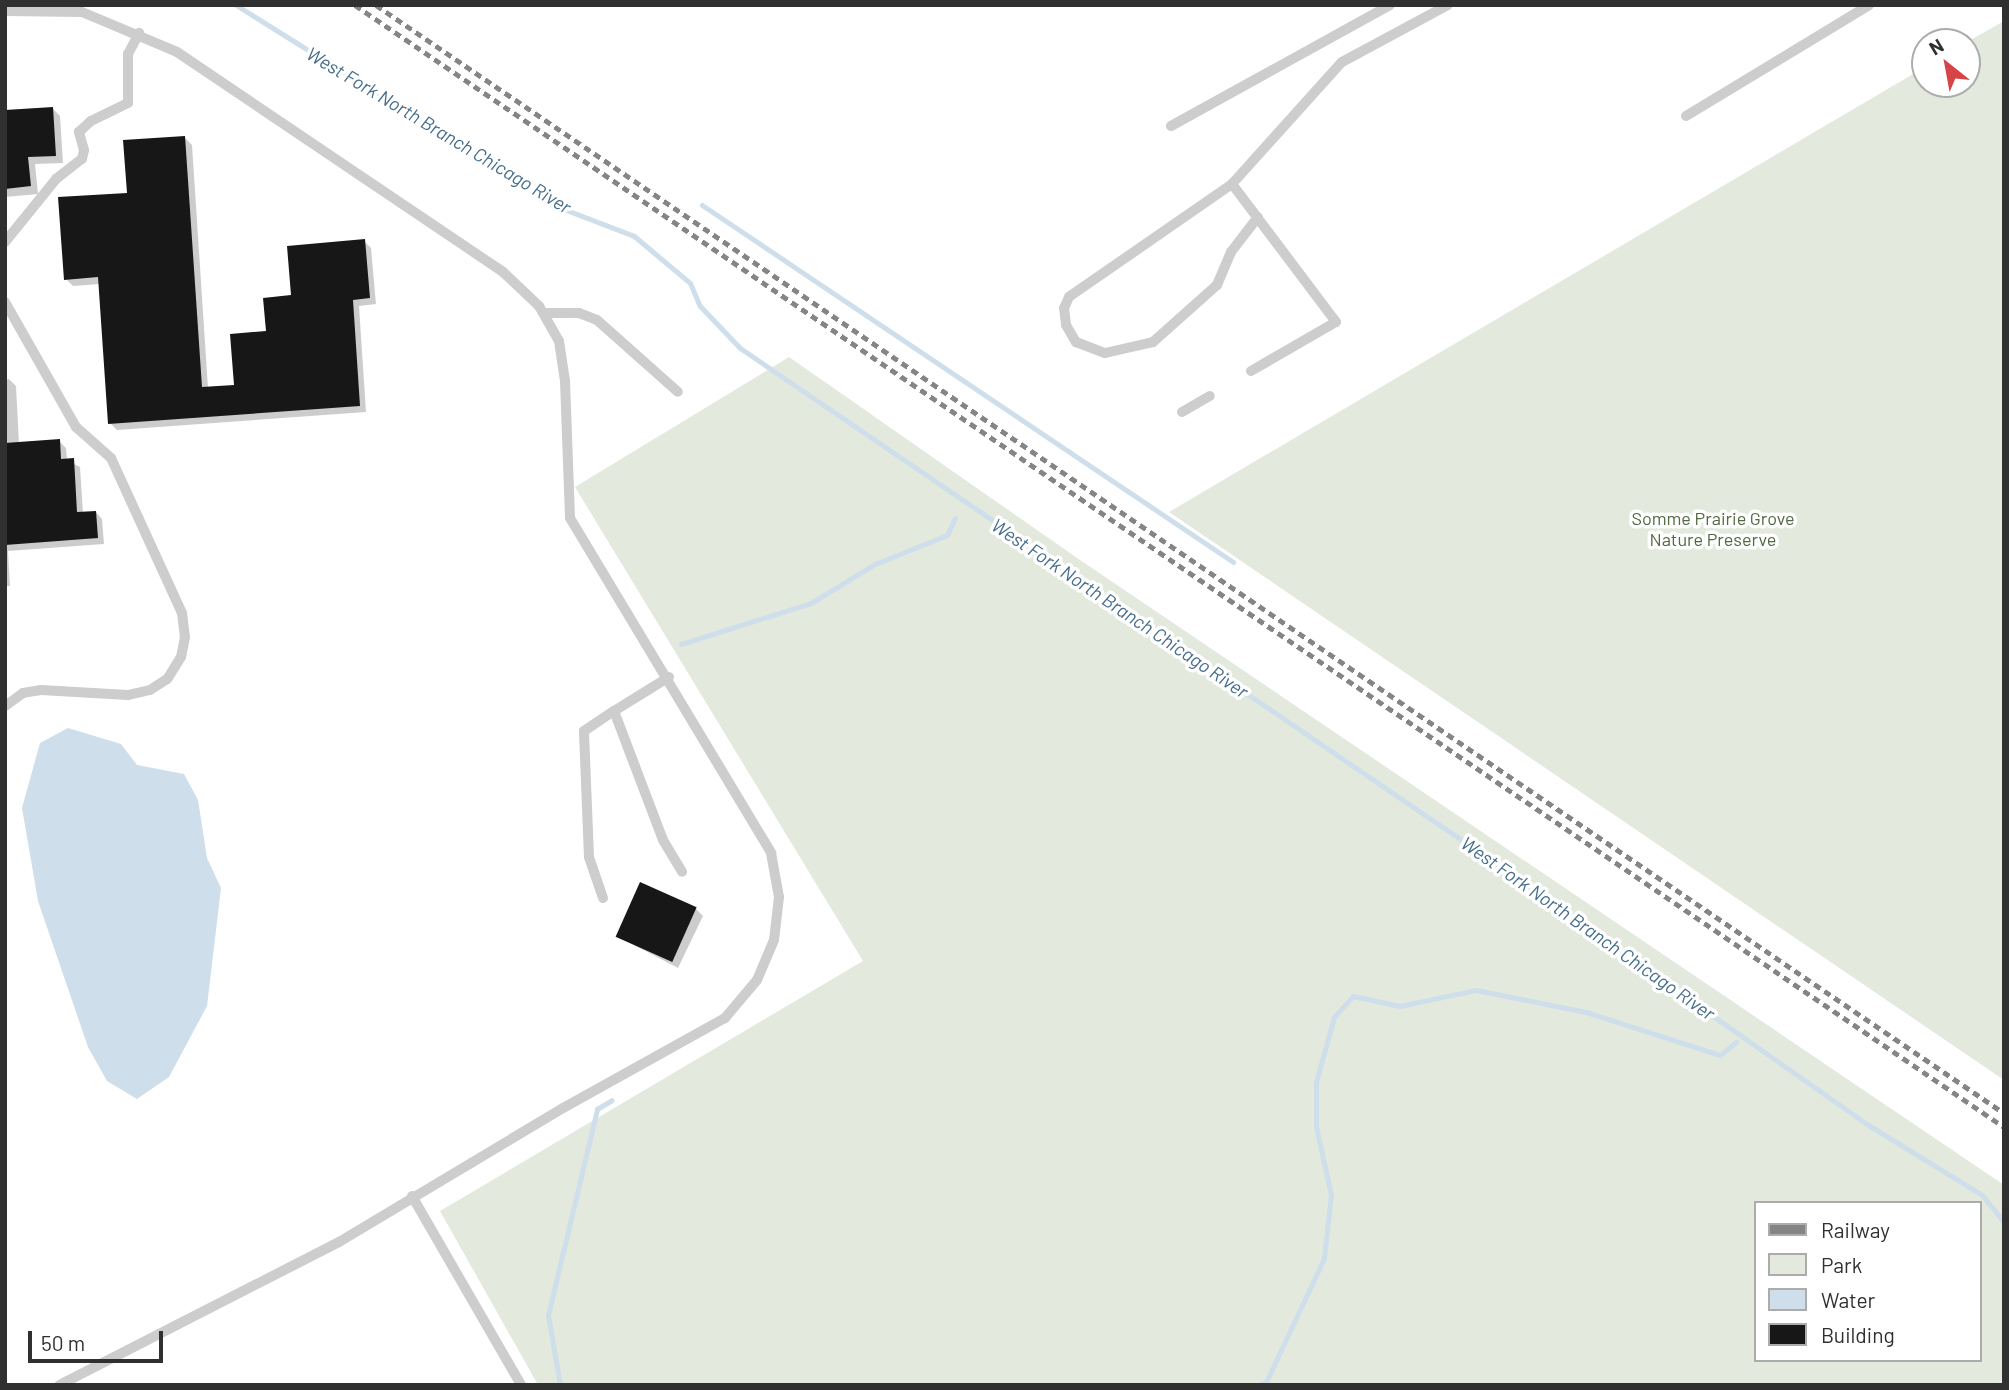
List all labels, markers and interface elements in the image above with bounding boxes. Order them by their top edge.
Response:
north arrow [1911,28,1981,98]
text: N [1925,33,1947,59]
water label: West Fork North Branch Chicago River [303,42,575,218]
park label: Somme Prairie Grove Nature Preserve [1631,508,1795,550]
water label: West Fork North Branch Chicago River [987,513,1253,703]
water label: West Fork North Branch Chicago River [1457,831,1719,1025]
legend [1754,1201,1981,1362]
text: Railway [1821,1217,1890,1242]
text: Park [1821,1252,1862,1277]
text: Water [1821,1287,1875,1312]
scale bar [32,1316,166,1360]
text: Building [1821,1322,1895,1347]
text: 50 m [41,1330,85,1355]

